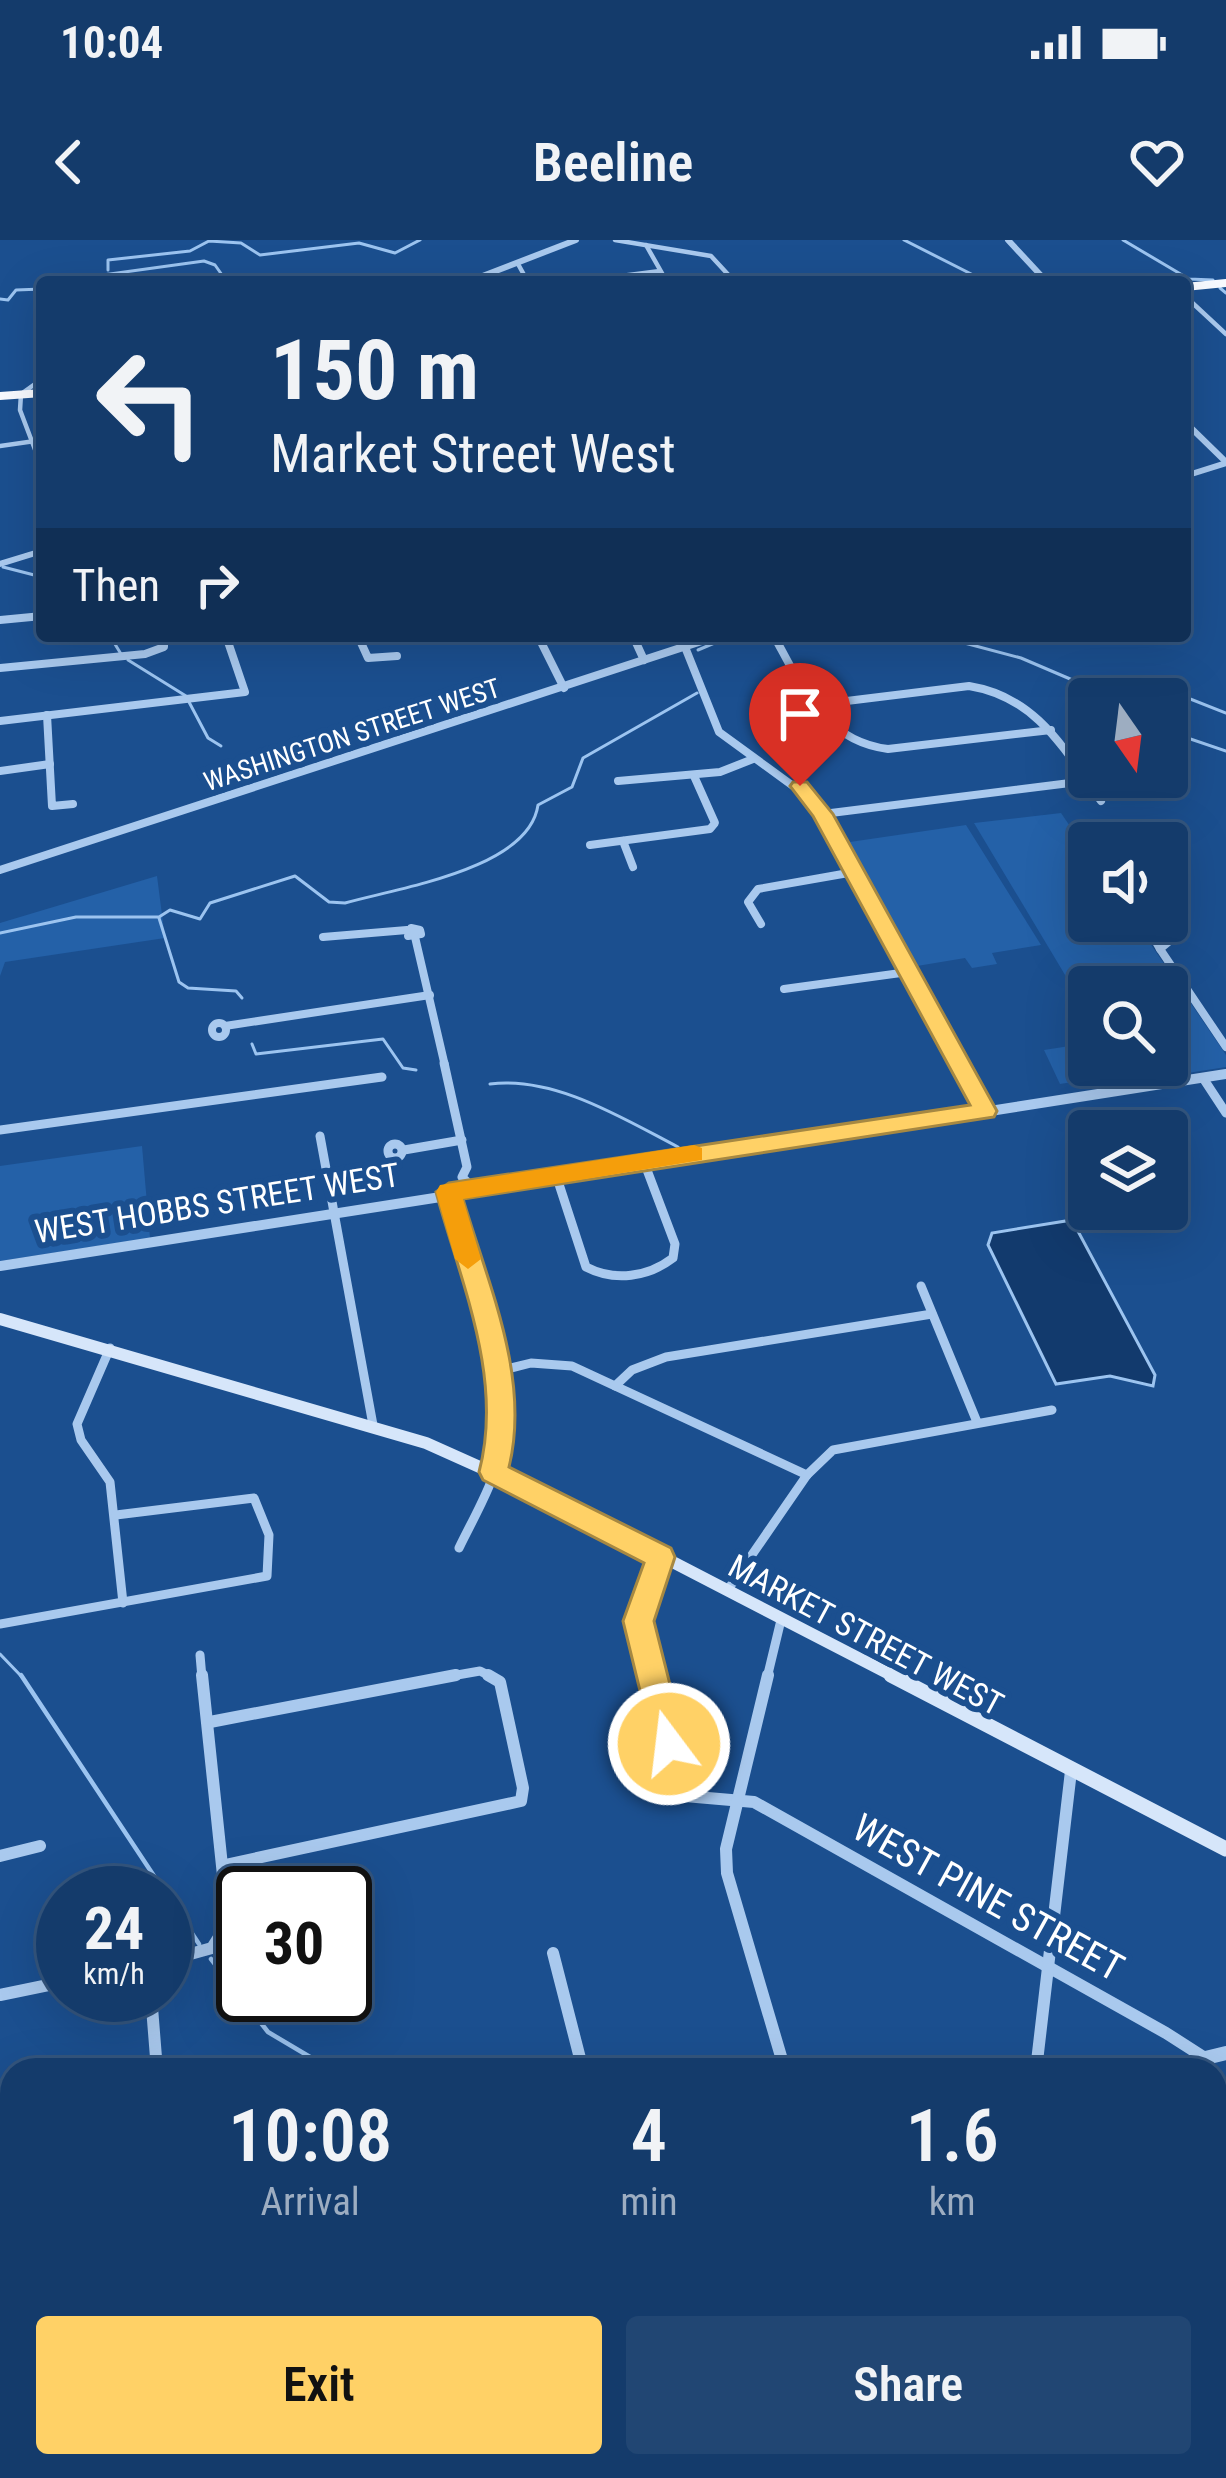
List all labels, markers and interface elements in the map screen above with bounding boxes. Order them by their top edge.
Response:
text: 10:04 [60,16,163,69]
icon: back [36,129,102,195]
icon: heart [1124,129,1190,195]
text: Beeline [533,131,693,194]
text: 150 m [270,321,479,420]
icon: left [72,324,228,480]
text: Market Street West [270,422,676,485]
icon: right [184,552,250,618]
text: Then [72,559,160,612]
pin [749,663,851,786]
street label: WASHINGTON STREET WEST [200,672,504,798]
north arrow [1068,678,1188,798]
map controls [1068,678,1188,1230]
icon: arrive [767,681,833,747]
button: sound [1068,822,1188,942]
button: search [1068,966,1188,1086]
button: layers [1068,1110,1188,1230]
street label: WEST HOBBS STREET WEST [32,1155,402,1251]
street label: MARKET STREET WEST [722,1546,1010,1724]
position arrow [606,1681,732,1807]
street label: WEST PINE STREET [845,1805,1131,1991]
speed limit sign: 30 [216,1866,372,2022]
text: 24 [84,1893,144,1964]
text: km/h [83,1956,145,1991]
text: 10:08 [228,2094,392,2179]
text: 4 [631,2094,667,2179]
text: 1.6 [906,2094,999,2179]
text: Arrival [261,2179,360,2225]
text: min [620,2179,678,2225]
text: km [929,2179,976,2225]
button: Exit [36,2316,602,2454]
button: Share [626,2316,1191,2454]

